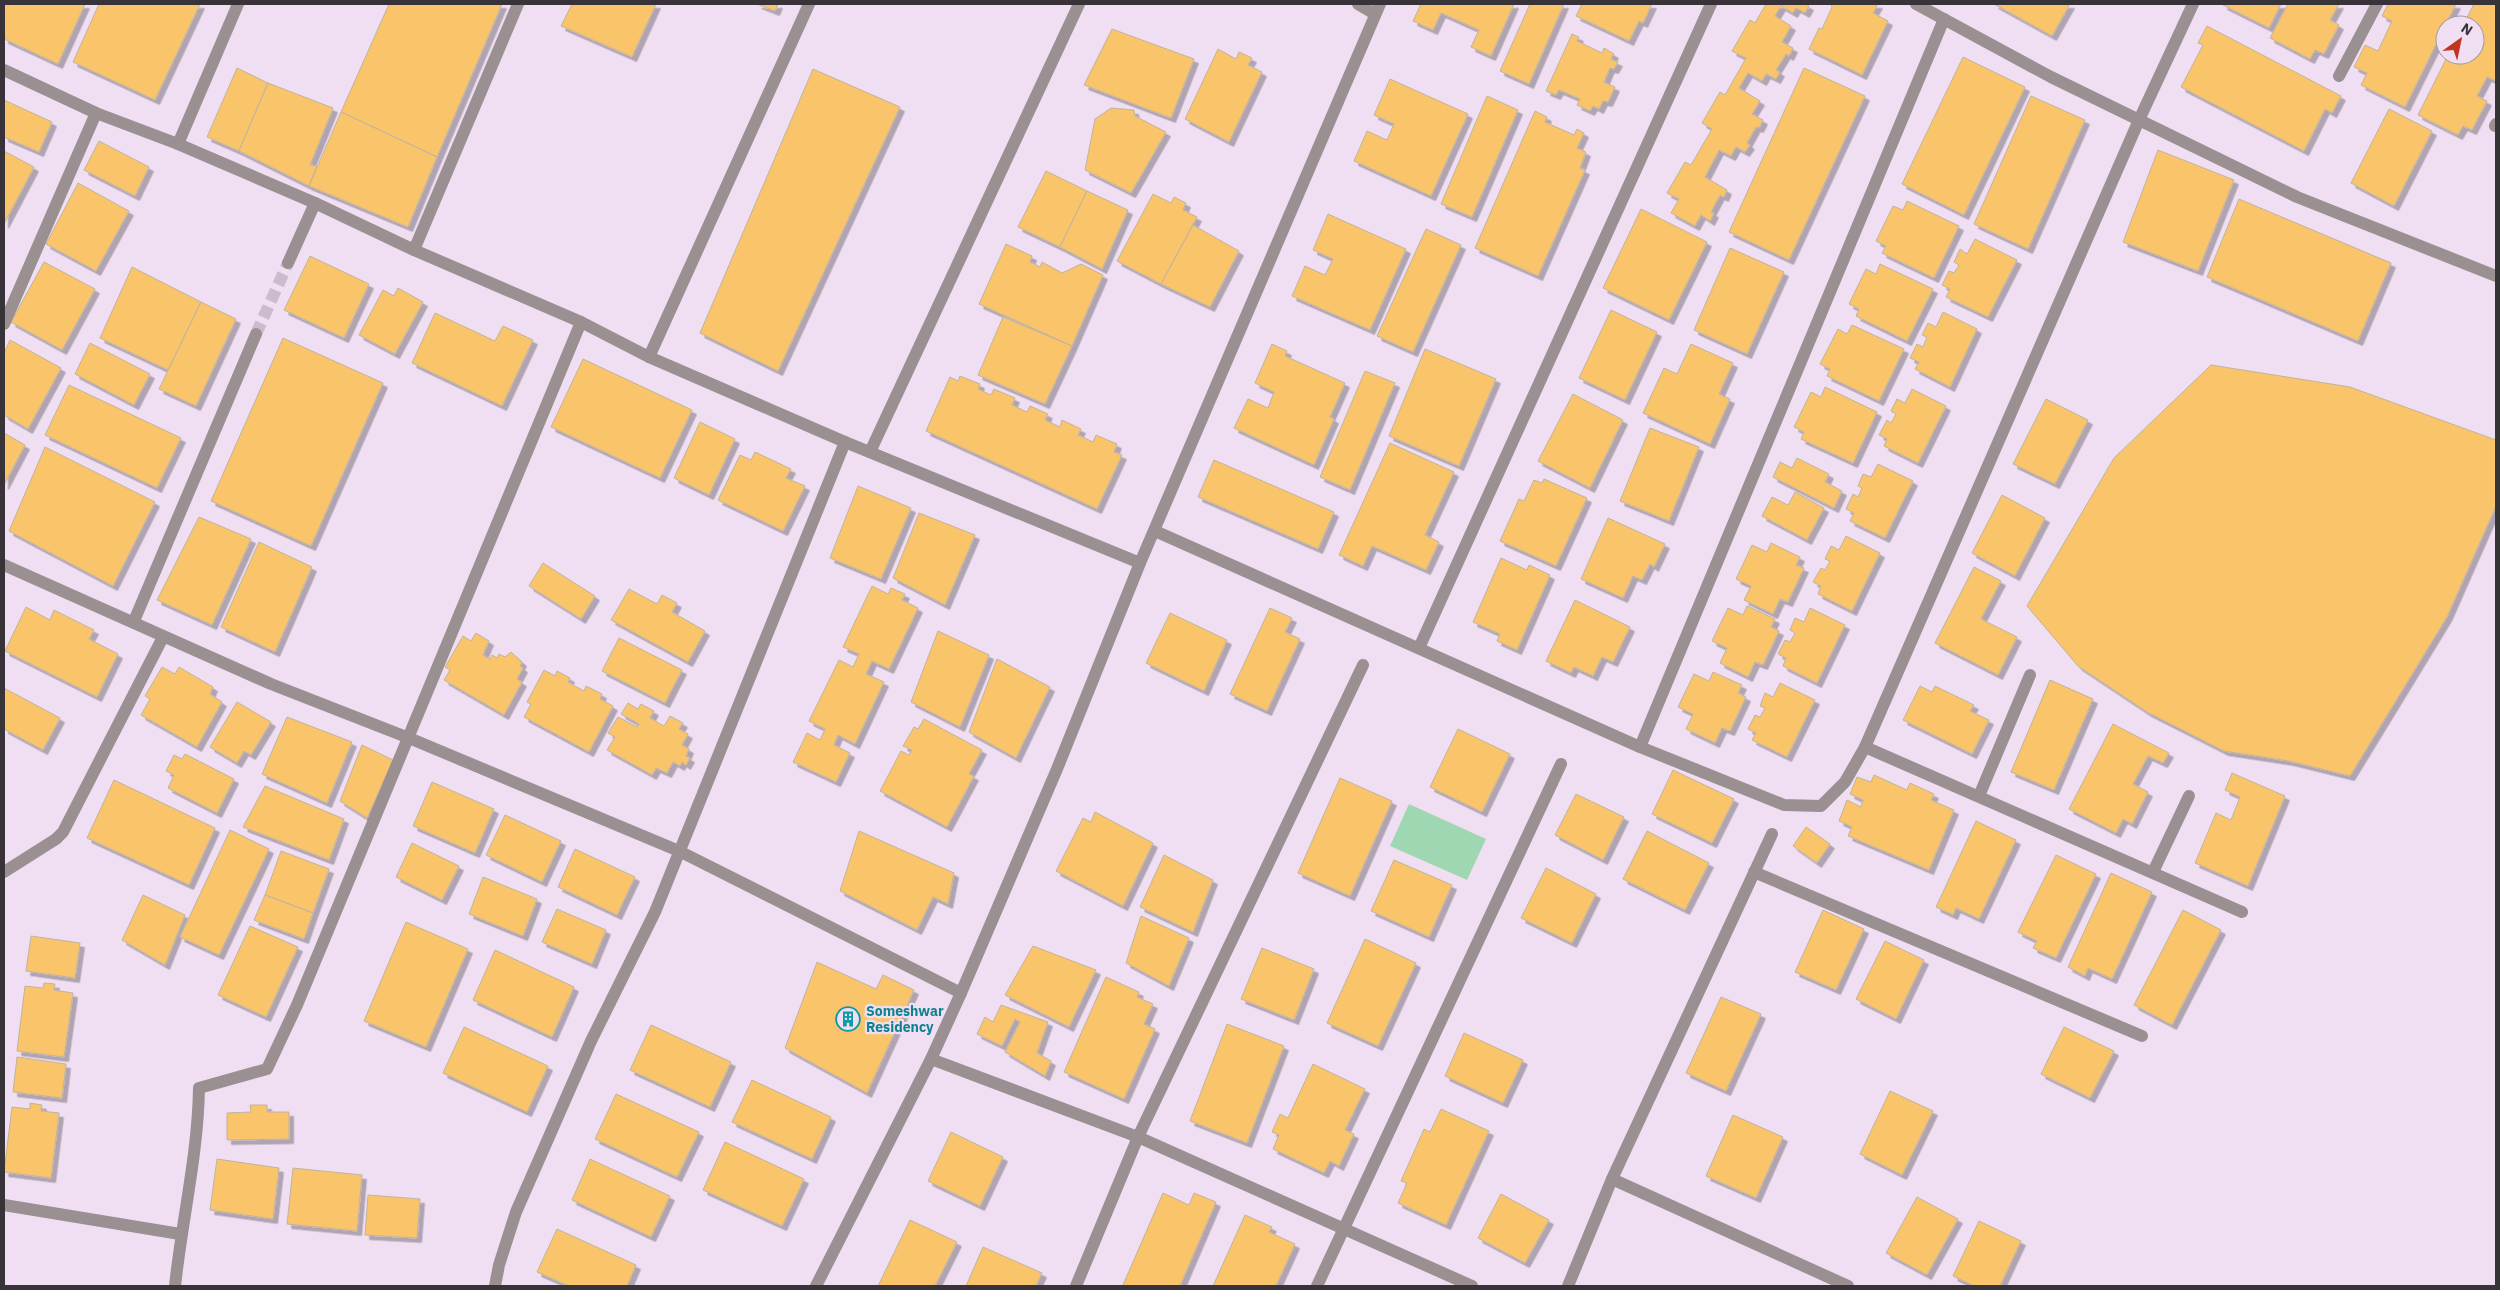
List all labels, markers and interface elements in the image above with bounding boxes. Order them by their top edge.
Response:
north arrow [2435,15,2485,65]
text: N [2458,19,2476,39]
place label: Someshwar Residency [866,1002,944,1036]
building icon: Someshwar Residency [835,1006,861,1032]

